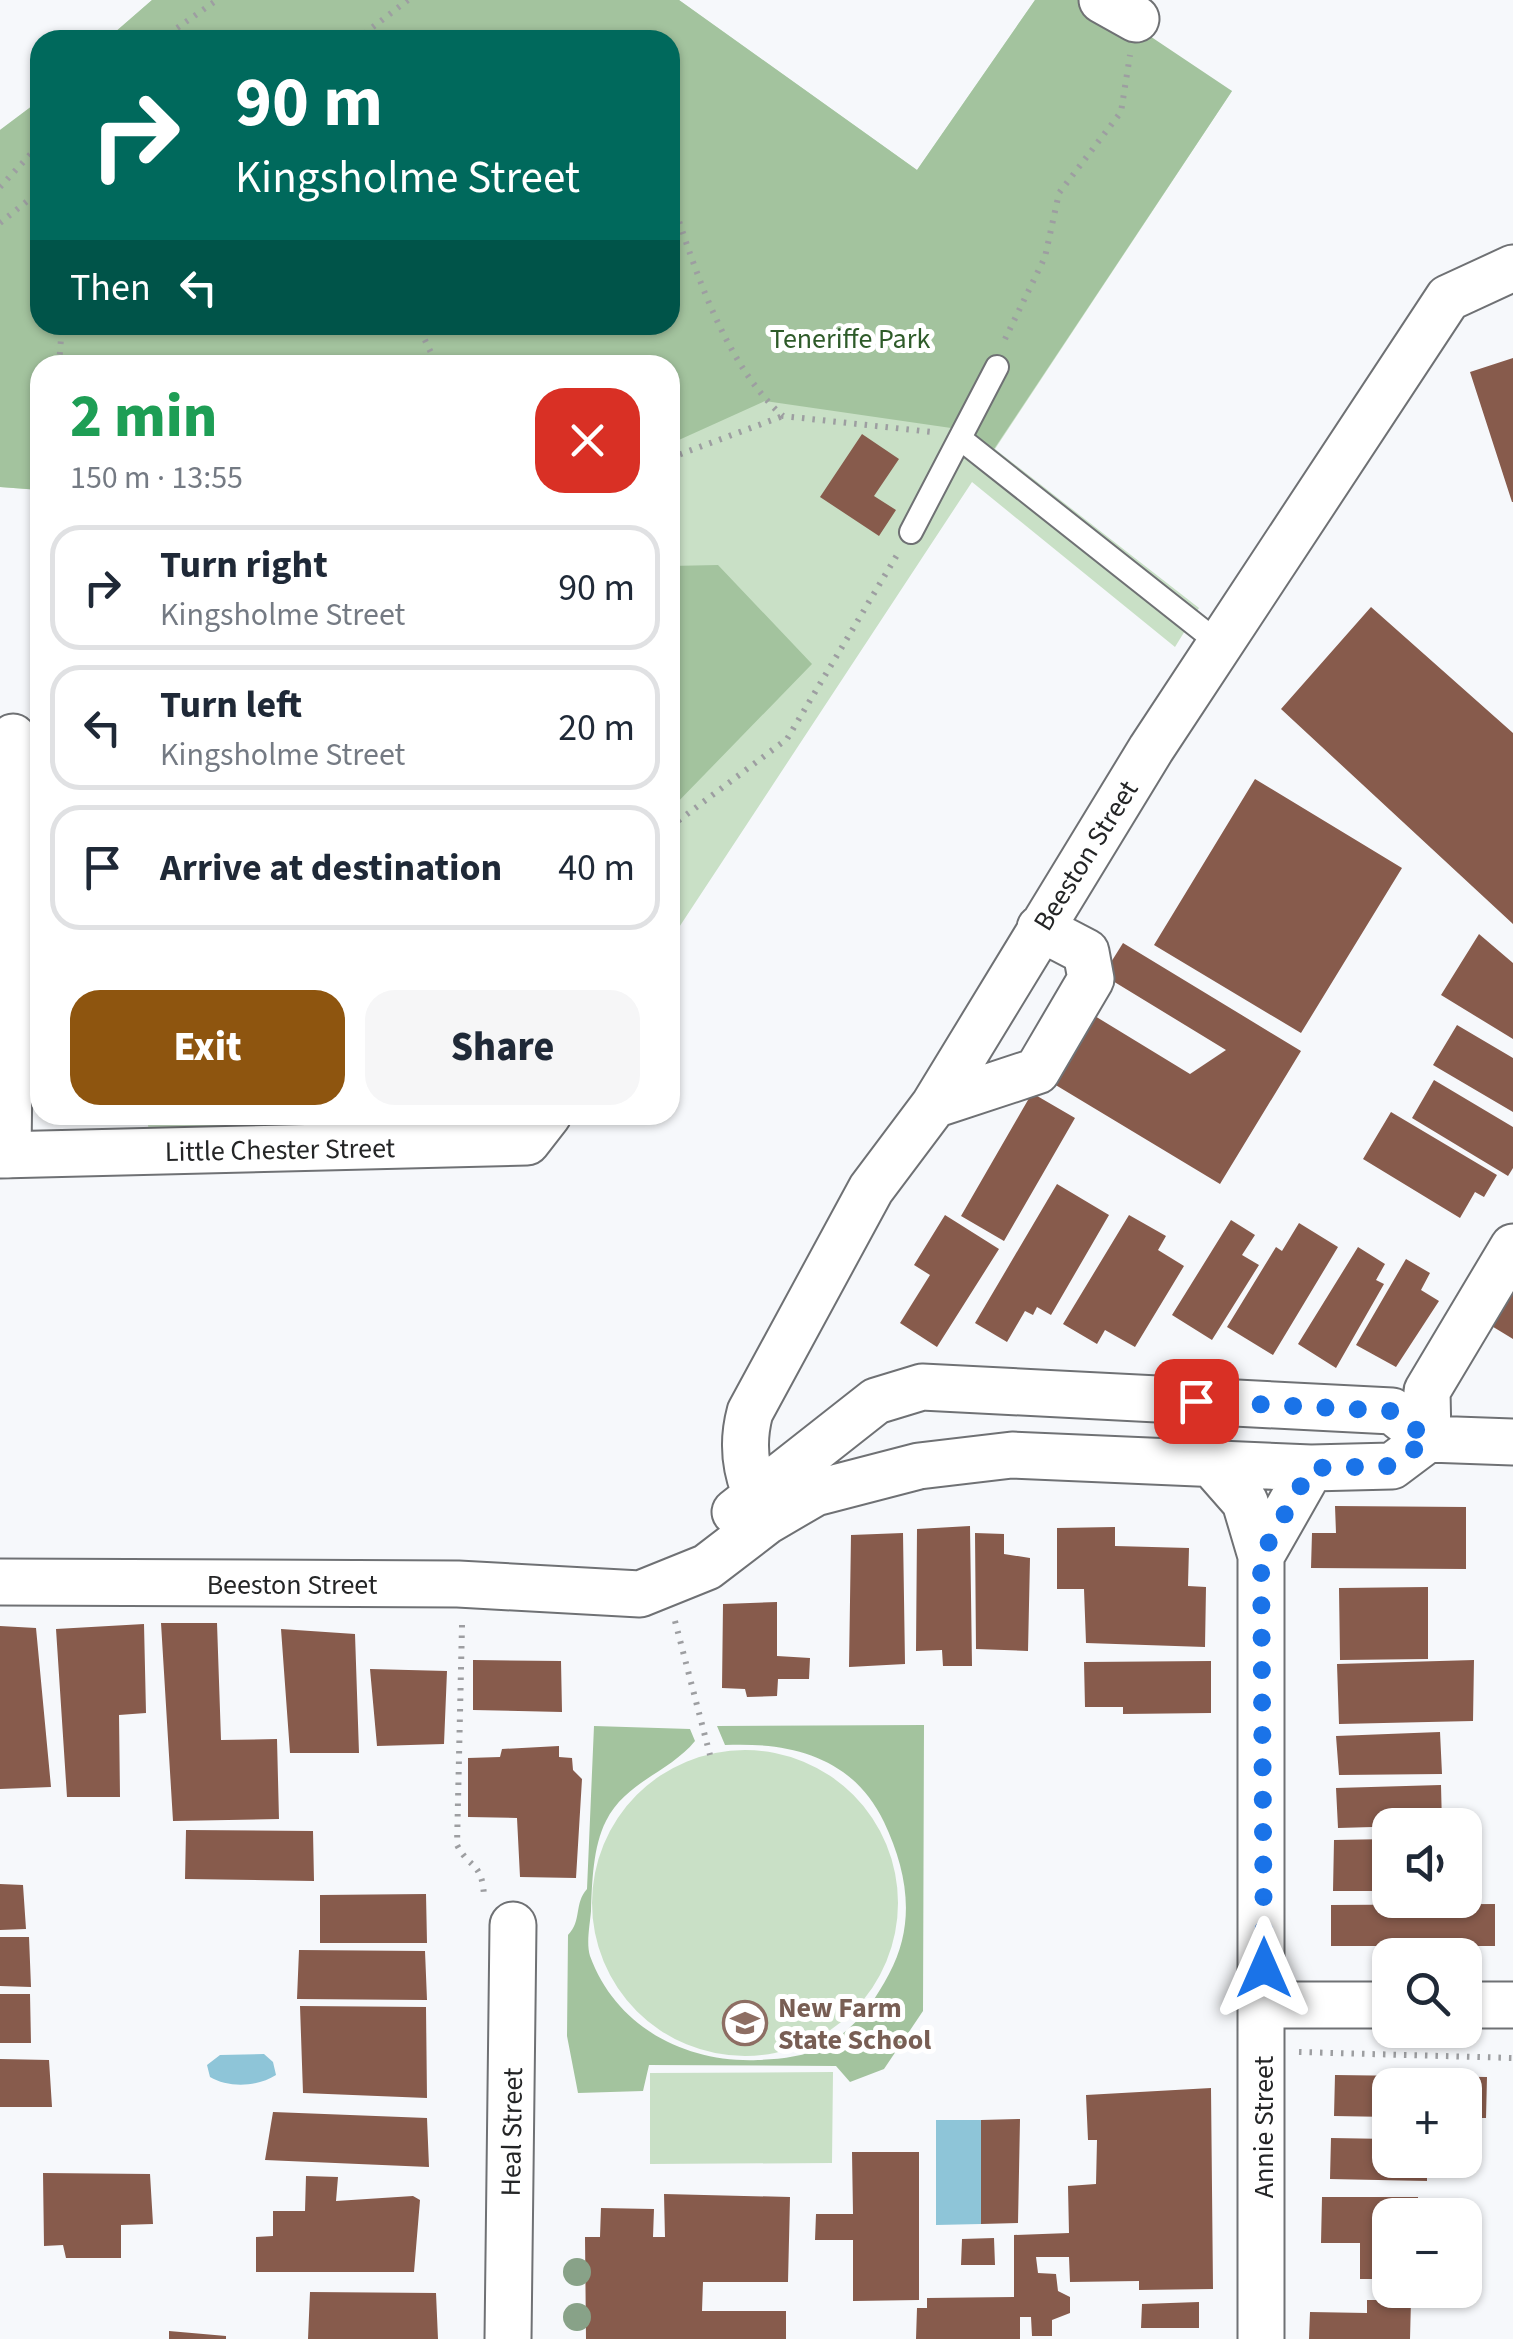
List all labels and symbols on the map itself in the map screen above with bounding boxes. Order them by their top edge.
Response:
park label: Teneriffe Park [770,319,930,359]
street label: Beeston Street [1024,772,1148,939]
street label: Little Chester Street [165,1128,396,1172]
pin [1154,1359,1239,1444]
street label: Beeston Street [207,1565,378,1605]
position arrow [1212,1916,1316,2020]
place label: New Farm State School [778,1988,931,2060]
school or university icon: New Farm State School [722,2000,768,2046]
street label: Annie Street [1244,2055,1284,2198]
street label: Heal Street [491,2067,533,2197]

